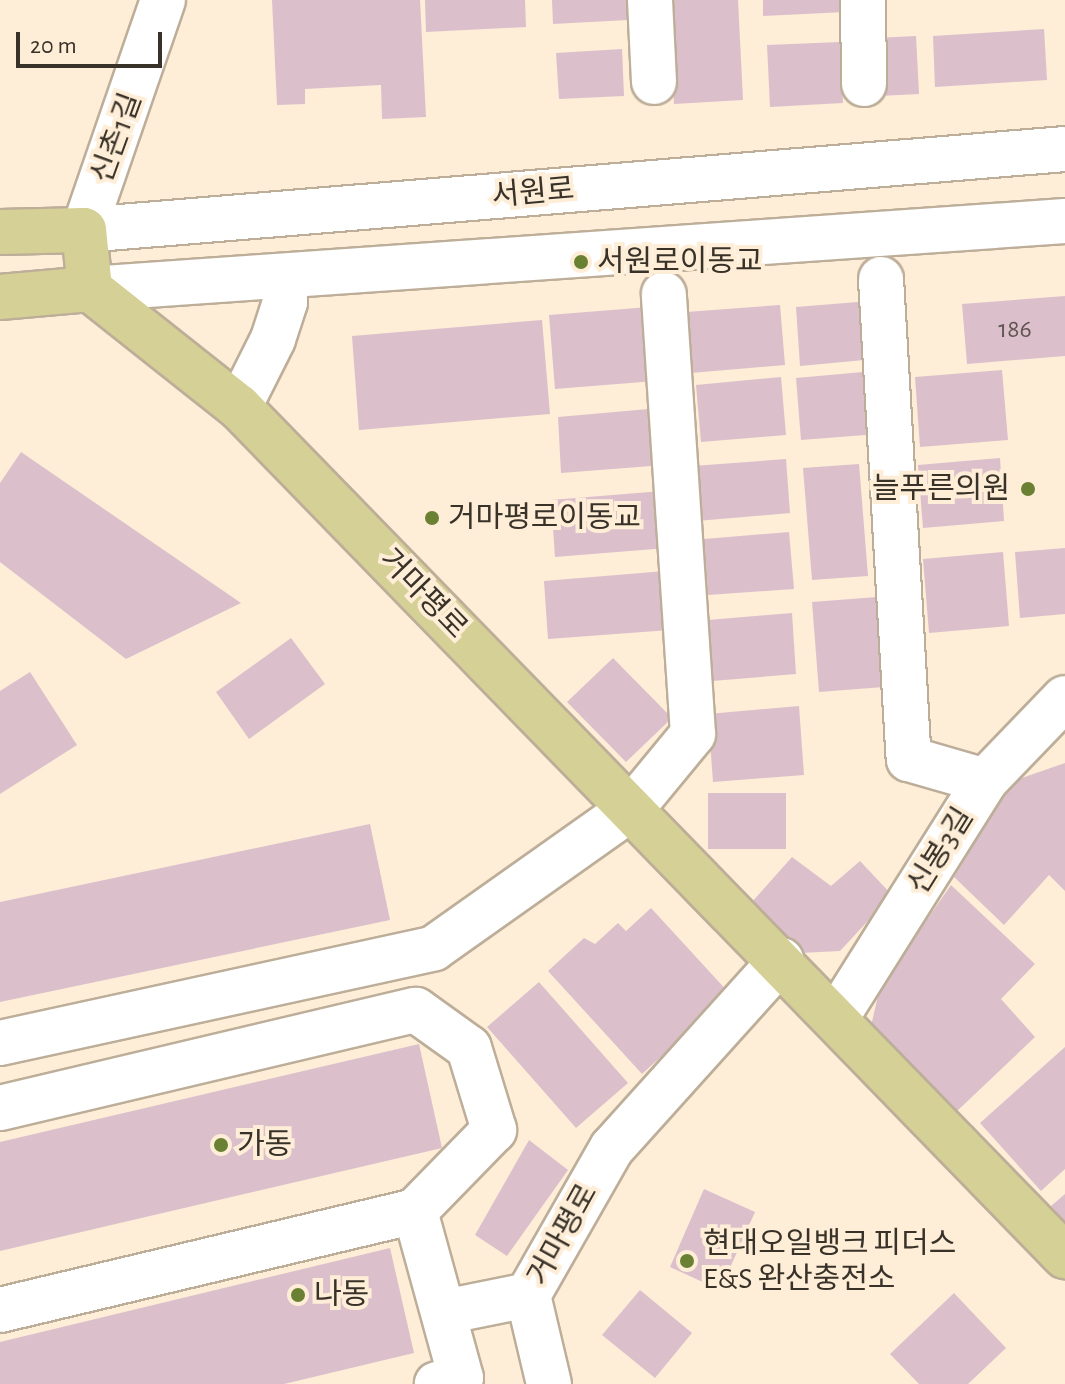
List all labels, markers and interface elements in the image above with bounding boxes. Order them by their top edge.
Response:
scale bar [20,16,166,66]
text: 20 m [30,34,77,58]
street label: 신촌1길 [84,88,150,188]
street label: 서원로 [490,171,576,215]
place label: 서원로이동교 [597,244,763,280]
marker: 서원로이동교 [572,253,590,271]
house number: 186 [998,314,1032,346]
place label: 늘푸른의원 [872,471,1010,507]
marker: 늘푸른의원 [1017,478,1039,500]
place label: 거마평로이동교 [448,500,641,536]
marker: 거마평로이동교 [423,509,441,527]
street label: 거마평로 [372,542,474,646]
street label: 신봉3길 [901,801,981,901]
place label: 가동 [237,1127,292,1163]
marker: 가동 [212,1136,230,1154]
street label: 거마평로 [520,1178,606,1292]
place label: 현대오일뱅크 피더스 E&S 완산충전소 [703,1226,956,1296]
marker: 현대오일뱅크 피더스 E&S 완산충전소 [678,1252,696,1270]
place label: 나동 [314,1277,369,1313]
marker: 나동 [289,1286,307,1304]

